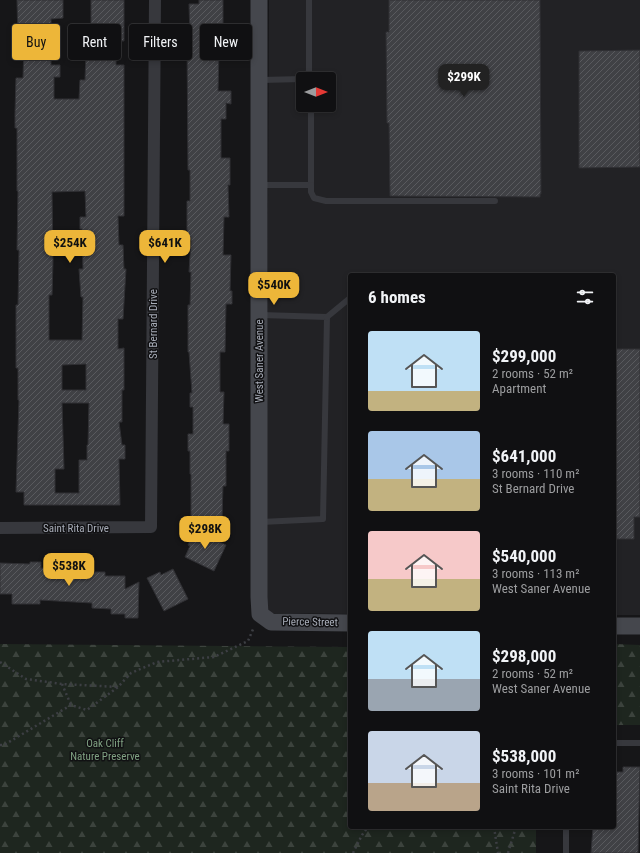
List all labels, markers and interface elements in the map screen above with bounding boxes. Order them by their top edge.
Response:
chip: Buy [12,24,60,60]
chip: Rent [68,24,121,60]
chip: Filters [129,24,192,60]
chip: New [200,24,252,60]
pin: $299K [436,64,492,98]
text: $299K [447,69,481,84]
north arrow [296,72,336,112]
map controls [296,72,336,112]
pin: $254K [42,230,98,264]
pin: $641K [137,230,193,264]
text: $254K [53,235,87,250]
text: $641K [148,235,182,250]
pin: $540K [246,272,302,306]
text: $540K [257,277,291,292]
icon: filters [574,286,596,308]
text: 6 homes [368,287,426,307]
street label: St Bernard Drive [147,289,160,359]
street label: West Saner Avenue [253,319,266,403]
text: $299,000 [492,346,556,366]
icon: home [400,347,448,395]
text: 2 rooms · 52 m² [492,366,573,381]
text: Apartment [492,381,546,396]
text: $641,000 [492,446,556,466]
icon: home [400,447,448,495]
text: 3 rooms · 110 m² [492,466,579,481]
text: St Bernard Drive [492,481,574,496]
pin: $298K [177,516,233,550]
text: $298K [188,521,222,536]
street label: Saint Rita Drive [43,522,109,535]
text: $540,000 [492,546,556,566]
icon: home [400,547,448,595]
pin: $538K [41,553,97,587]
text: $538K [52,558,86,573]
text: 3 rooms · 113 m² [492,566,579,581]
text: West Saner Avenue [492,581,590,596]
street label: Pierce Street [282,615,338,629]
text: $298,000 [492,646,556,666]
icon: home [400,647,448,695]
text: 2 rooms · 52 m² [492,666,573,681]
text: West Saner Avenue [492,681,590,696]
park label: Oak Cliff Nature Preserve [70,737,140,763]
text: $538,000 [492,746,556,766]
icon: home [400,747,448,795]
text: 3 rooms · 101 m² [492,766,579,781]
text: Saint Rita Drive [492,781,570,796]

